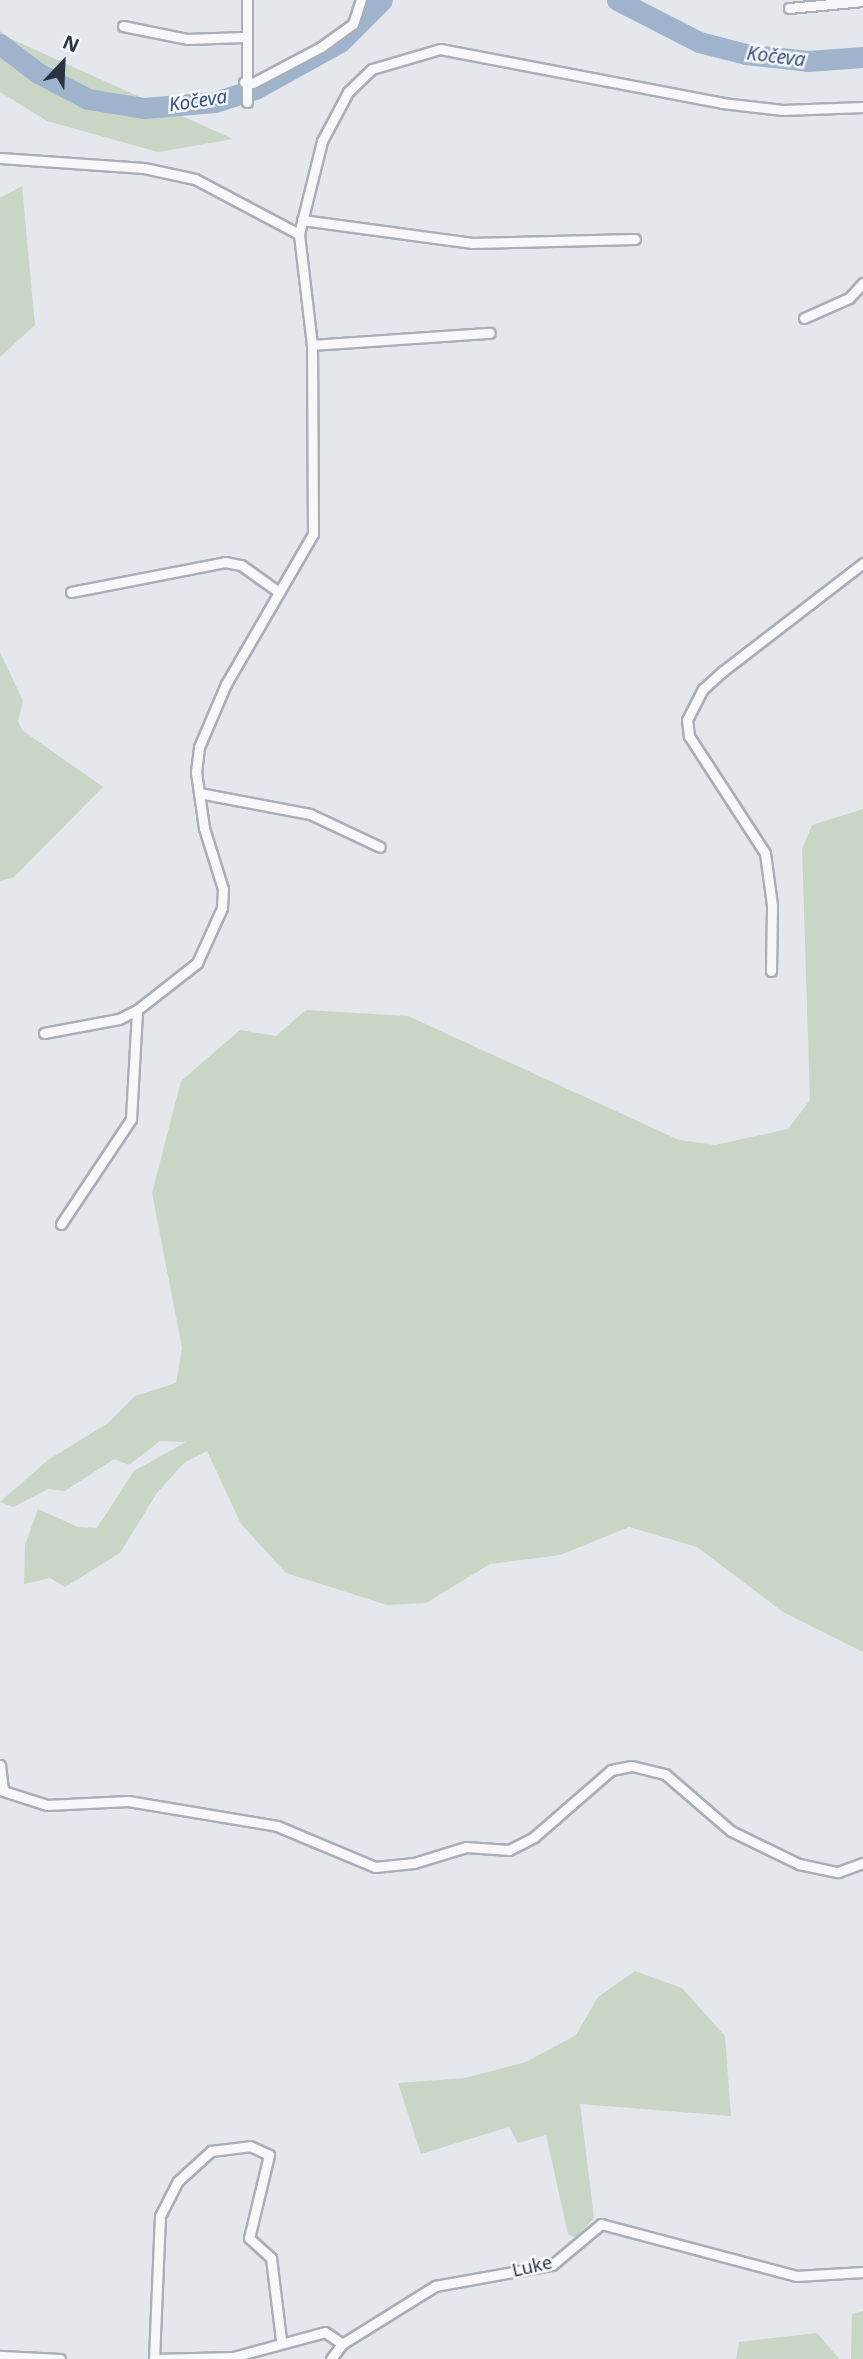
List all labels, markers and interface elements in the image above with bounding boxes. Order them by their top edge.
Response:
north arrow [28,28,98,98]
text: N [59,29,83,59]
water label: Kočeva [745,42,807,72]
water label: Kočeva [167,85,229,117]
street label: Luke [510,2251,554,2281]

